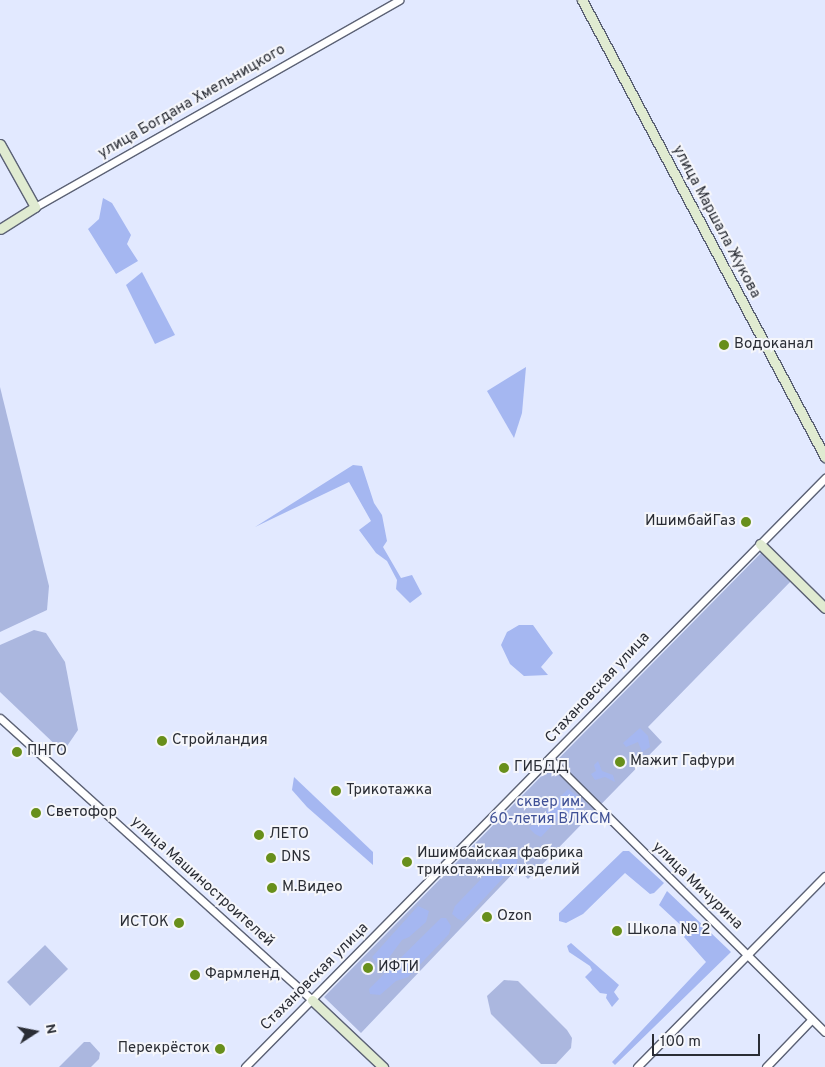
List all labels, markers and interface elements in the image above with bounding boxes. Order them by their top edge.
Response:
street label: улица Богдана Хмельницкого [95,41,289,163]
street label: улица Маршала Жукова [668,142,764,302]
place label: Водоканал [734,336,814,354]
marker: Водоканал [718,339,730,351]
place label: ИшимбайГаз [645,513,736,531]
marker: ИшимбайГаз [740,516,752,528]
street label: Стахановская улица [542,629,654,747]
place label: Стройландия [172,732,268,750]
marker: Стройландия [156,735,168,747]
place label: ПНГО [27,743,67,761]
marker: ПНГО [11,746,23,758]
place label: Мажит Гафури [630,753,735,771]
marker: Мажит Гафури [614,756,626,768]
place label: ГИБДД [514,759,569,777]
marker: ГИБДД [498,762,510,774]
place label: Трикотажка [346,782,432,800]
marker: Трикотажка [330,785,342,797]
park label: сквер им. 60-летия ВЛКСМ [489,793,611,828]
place label: Светофор [46,804,117,822]
marker: Светофор [30,807,42,819]
street label: улица Машиностроителей [127,813,277,951]
place label: ЛЕТО [269,826,309,844]
marker: ЛЕТО [253,829,265,841]
street label: улица Мичурина [648,838,746,934]
place label: Ишимбайская фабрика трикотажных изделий [417,844,583,879]
place label: DNS [281,849,311,867]
marker: DNS [265,852,277,864]
marker: Ишимбайская фабрика трикотажных изделий [401,856,413,868]
place label: М.Видео [282,879,343,897]
marker: М.Видео [266,882,278,894]
place label: Ozon [497,908,532,926]
marker: Ozon [481,911,493,923]
place label: ИСТОК [120,914,169,932]
marker: ИСТОК [173,917,185,929]
street label: Стахановская улица [257,919,373,1035]
place label: Школа № 2 [627,922,710,940]
marker: Школа № 2 [611,925,623,937]
place label: ИФТИ [378,959,419,977]
marker: ИФТИ [362,962,374,974]
place label: Фармленд [205,966,280,984]
marker: Фармленд [189,969,201,981]
north arrow [10,1007,60,1057]
text: N [41,1022,60,1036]
scale bar [655,1024,762,1056]
text: 100 m [660,1033,701,1052]
place label: Перекрёсток [118,1040,210,1058]
marker: Перекрёсток [214,1043,226,1055]

